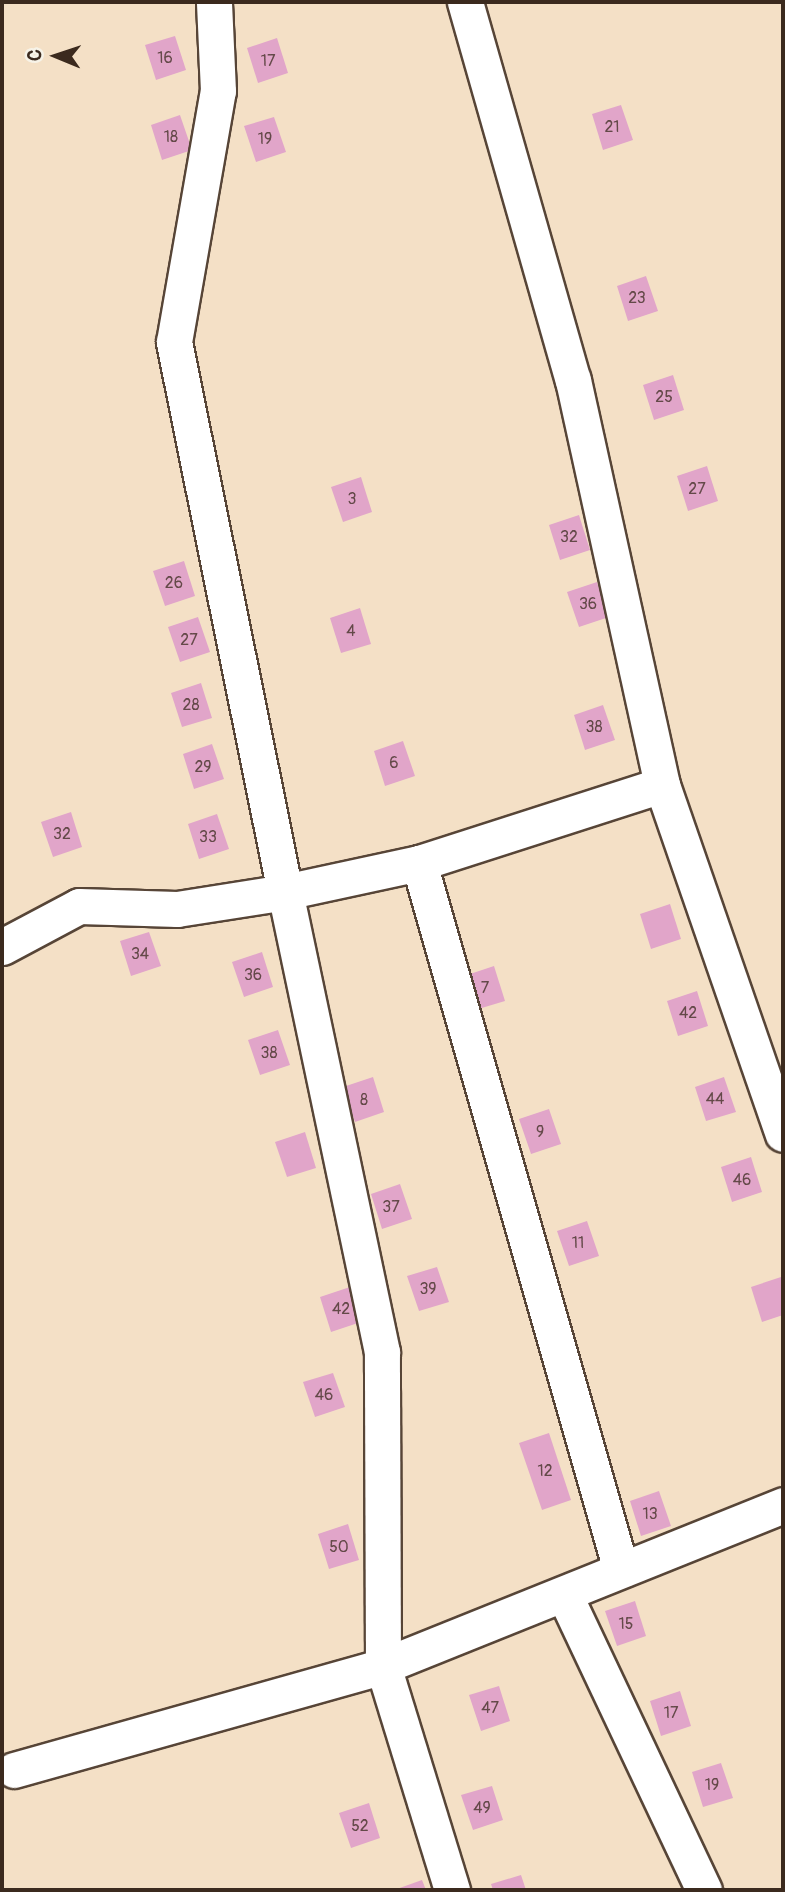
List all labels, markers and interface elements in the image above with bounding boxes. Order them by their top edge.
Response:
north arrow [21,21,91,91]
house number: 16 [157,48,173,68]
text: С [23,49,47,62]
house number: 17 [261,51,275,71]
house number: 21 [604,117,620,137]
house number: 18 [164,127,178,147]
house number: 19 [258,129,272,149]
house number: 23 [628,288,646,308]
house number: 25 [655,387,673,407]
house number: 27 [688,479,706,499]
house number: 3 [348,489,356,509]
house number: 32 [560,527,578,547]
house number: 26 [165,573,183,593]
house number: 36 [579,594,597,614]
house number: 4 [346,621,356,641]
house number: 27 [180,630,198,650]
house number: 28 [182,695,200,715]
house number: 38 [586,717,602,737]
house number: 6 [389,753,399,773]
house number: 29 [194,757,212,777]
house number: 32 [53,824,71,844]
house number: 33 [199,827,217,847]
house number: 34 [131,944,149,964]
house number: 36 [244,965,262,985]
house number: 7 [481,978,489,998]
house number: 42 [679,1003,697,1023]
house number: 38 [261,1043,277,1063]
house number: 44 [706,1089,724,1109]
house number: 8 [360,1090,368,1110]
house number: 9 [536,1122,544,1142]
house number: 46 [733,1170,751,1190]
house number: 37 [382,1197,400,1217]
house number: 11 [572,1233,584,1253]
house number: 39 [419,1279,437,1299]
house number: 42 [332,1299,350,1319]
house number: 46 [315,1385,333,1405]
house number: 12 [537,1461,553,1481]
house number: 13 [642,1504,658,1524]
house number: 50 [329,1537,349,1557]
house number: 15 [619,1614,633,1634]
house number: 47 [481,1698,499,1718]
house number: 17 [664,1703,678,1723]
house number: 19 [705,1775,719,1795]
house number: 49 [473,1798,491,1818]
house number: 52 [351,1816,369,1836]

